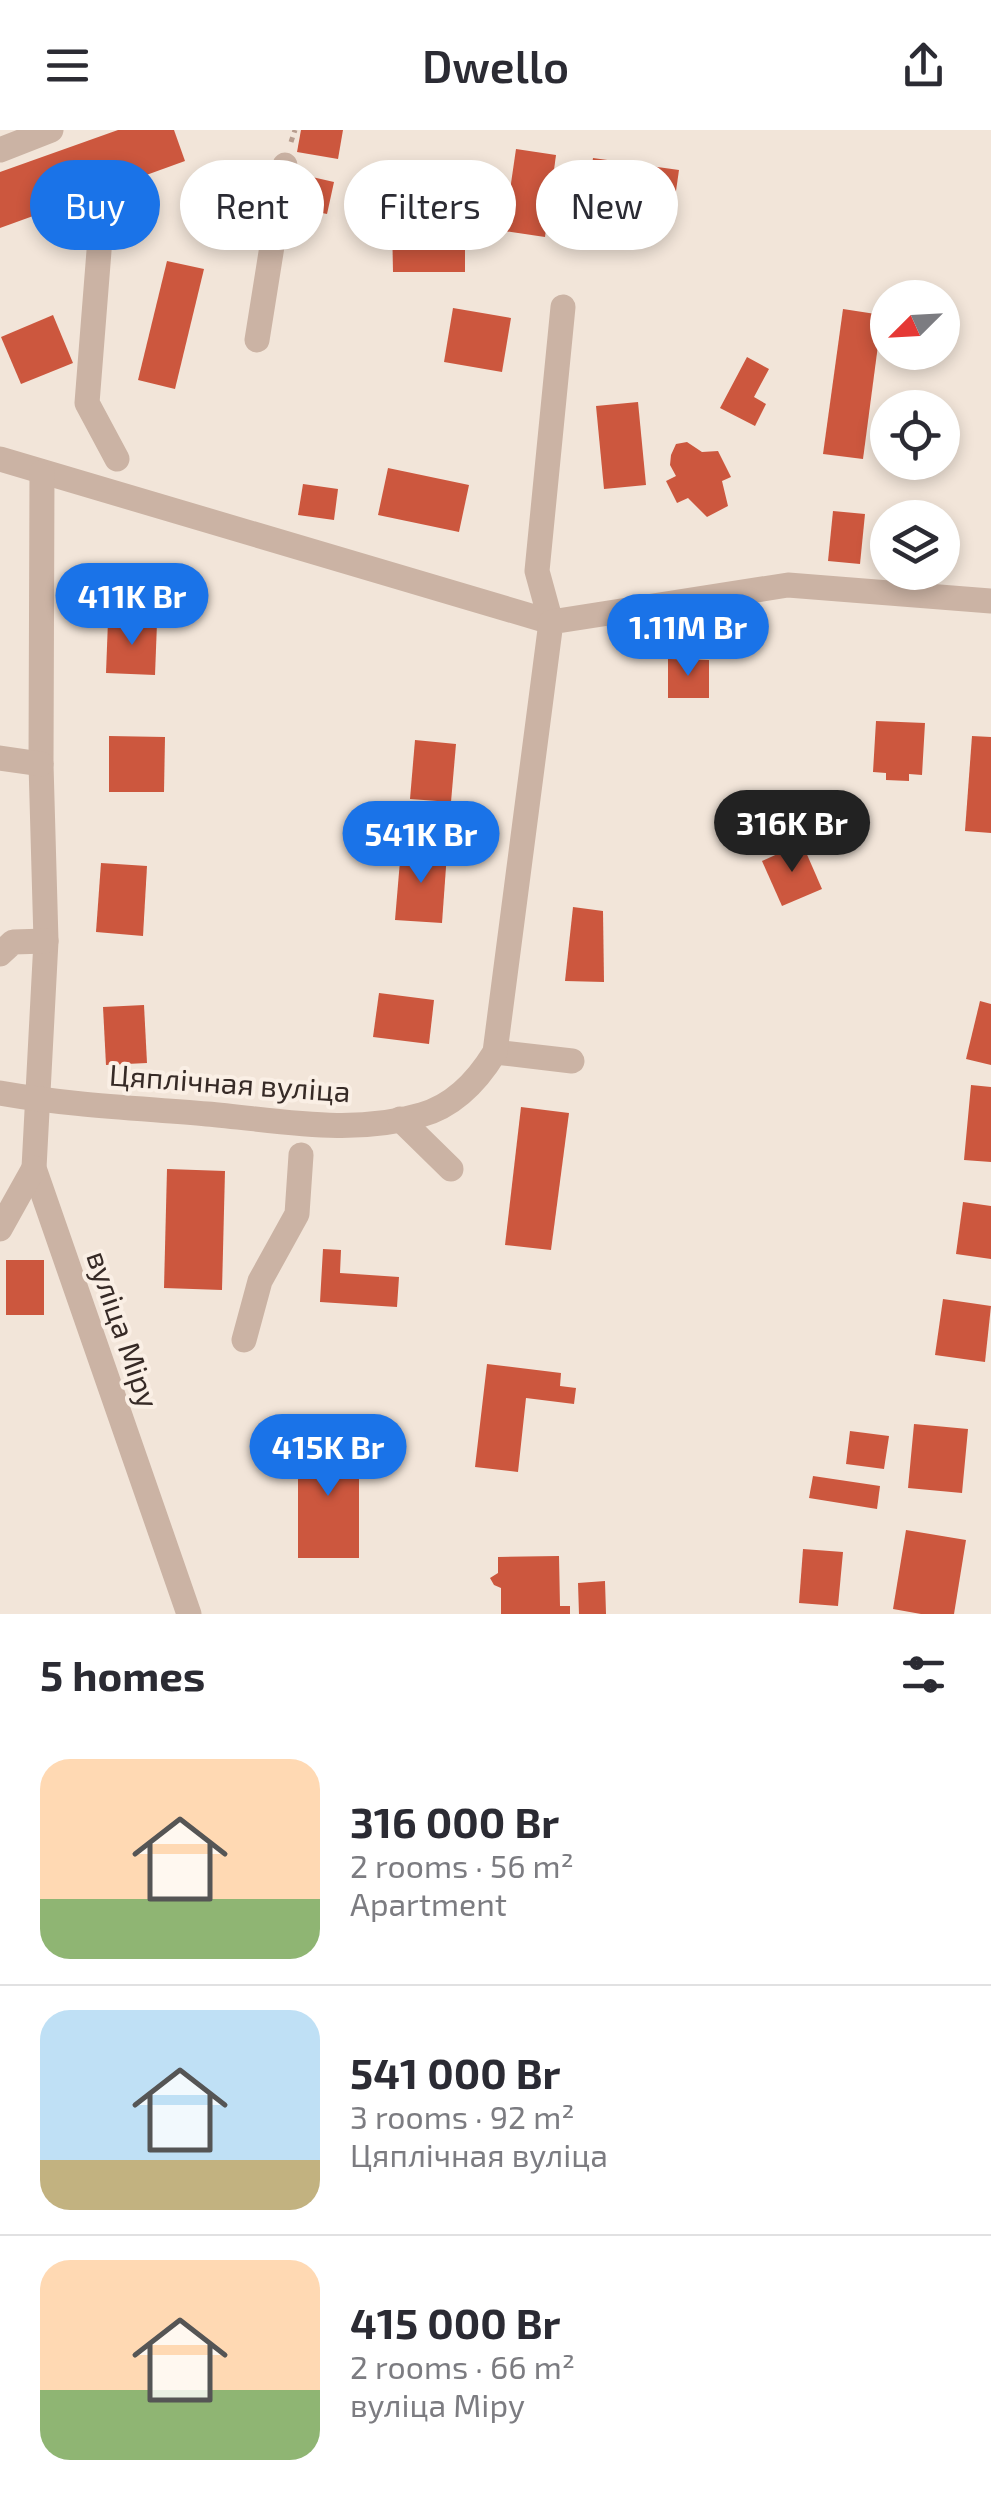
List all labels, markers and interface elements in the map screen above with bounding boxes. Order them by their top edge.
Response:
icon: menu [40,38,95,93]
text: Dwello [422,38,569,92]
icon: share [896,38,951,93]
chip: Buy [30,160,160,250]
chip: Rent [180,160,324,250]
chip: Filters [344,160,516,250]
chip: New [536,160,678,250]
north arrow [870,280,960,370]
map controls [870,280,960,590]
button: locate [870,390,960,480]
button: layers [870,500,960,590]
pin: 411K Br [40,563,224,648]
text: 411K Br [77,576,187,614]
pin: 1.11M Br [585,594,791,679]
text: 1.11M Br [629,607,747,645]
pin: 316K Br [700,790,884,875]
pin: 541K Br [329,801,513,886]
text: 316K Br [736,803,848,841]
text: 541K Br [365,814,477,852]
street label: Цяплічная вуліца [108,1056,352,1109]
street label: вуліца Міру [79,1246,168,1413]
pin: 415K Br [236,1414,420,1499]
text: 415K Br [272,1427,384,1465]
icon: filters [896,1647,951,1702]
text: 5 homes [40,1649,205,1699]
text: 316 000 Br [350,1796,559,1846]
icon: home [120,1799,240,1919]
text: 2 rooms · 56 m² [350,1846,574,1884]
text: Apartment [350,1884,507,1922]
text: 541 000 Br [350,2047,561,2097]
icon: home [120,2050,240,2170]
text: 3 rooms · 92 m² [350,2097,575,2135]
text: Цяплічная вуліца [350,2135,608,2173]
text: 415 000 Br [350,2297,561,2347]
icon: home [120,2300,240,2420]
text: 2 rooms · 66 m² [350,2347,575,2385]
text: вуліца Міру [350,2385,525,2423]

